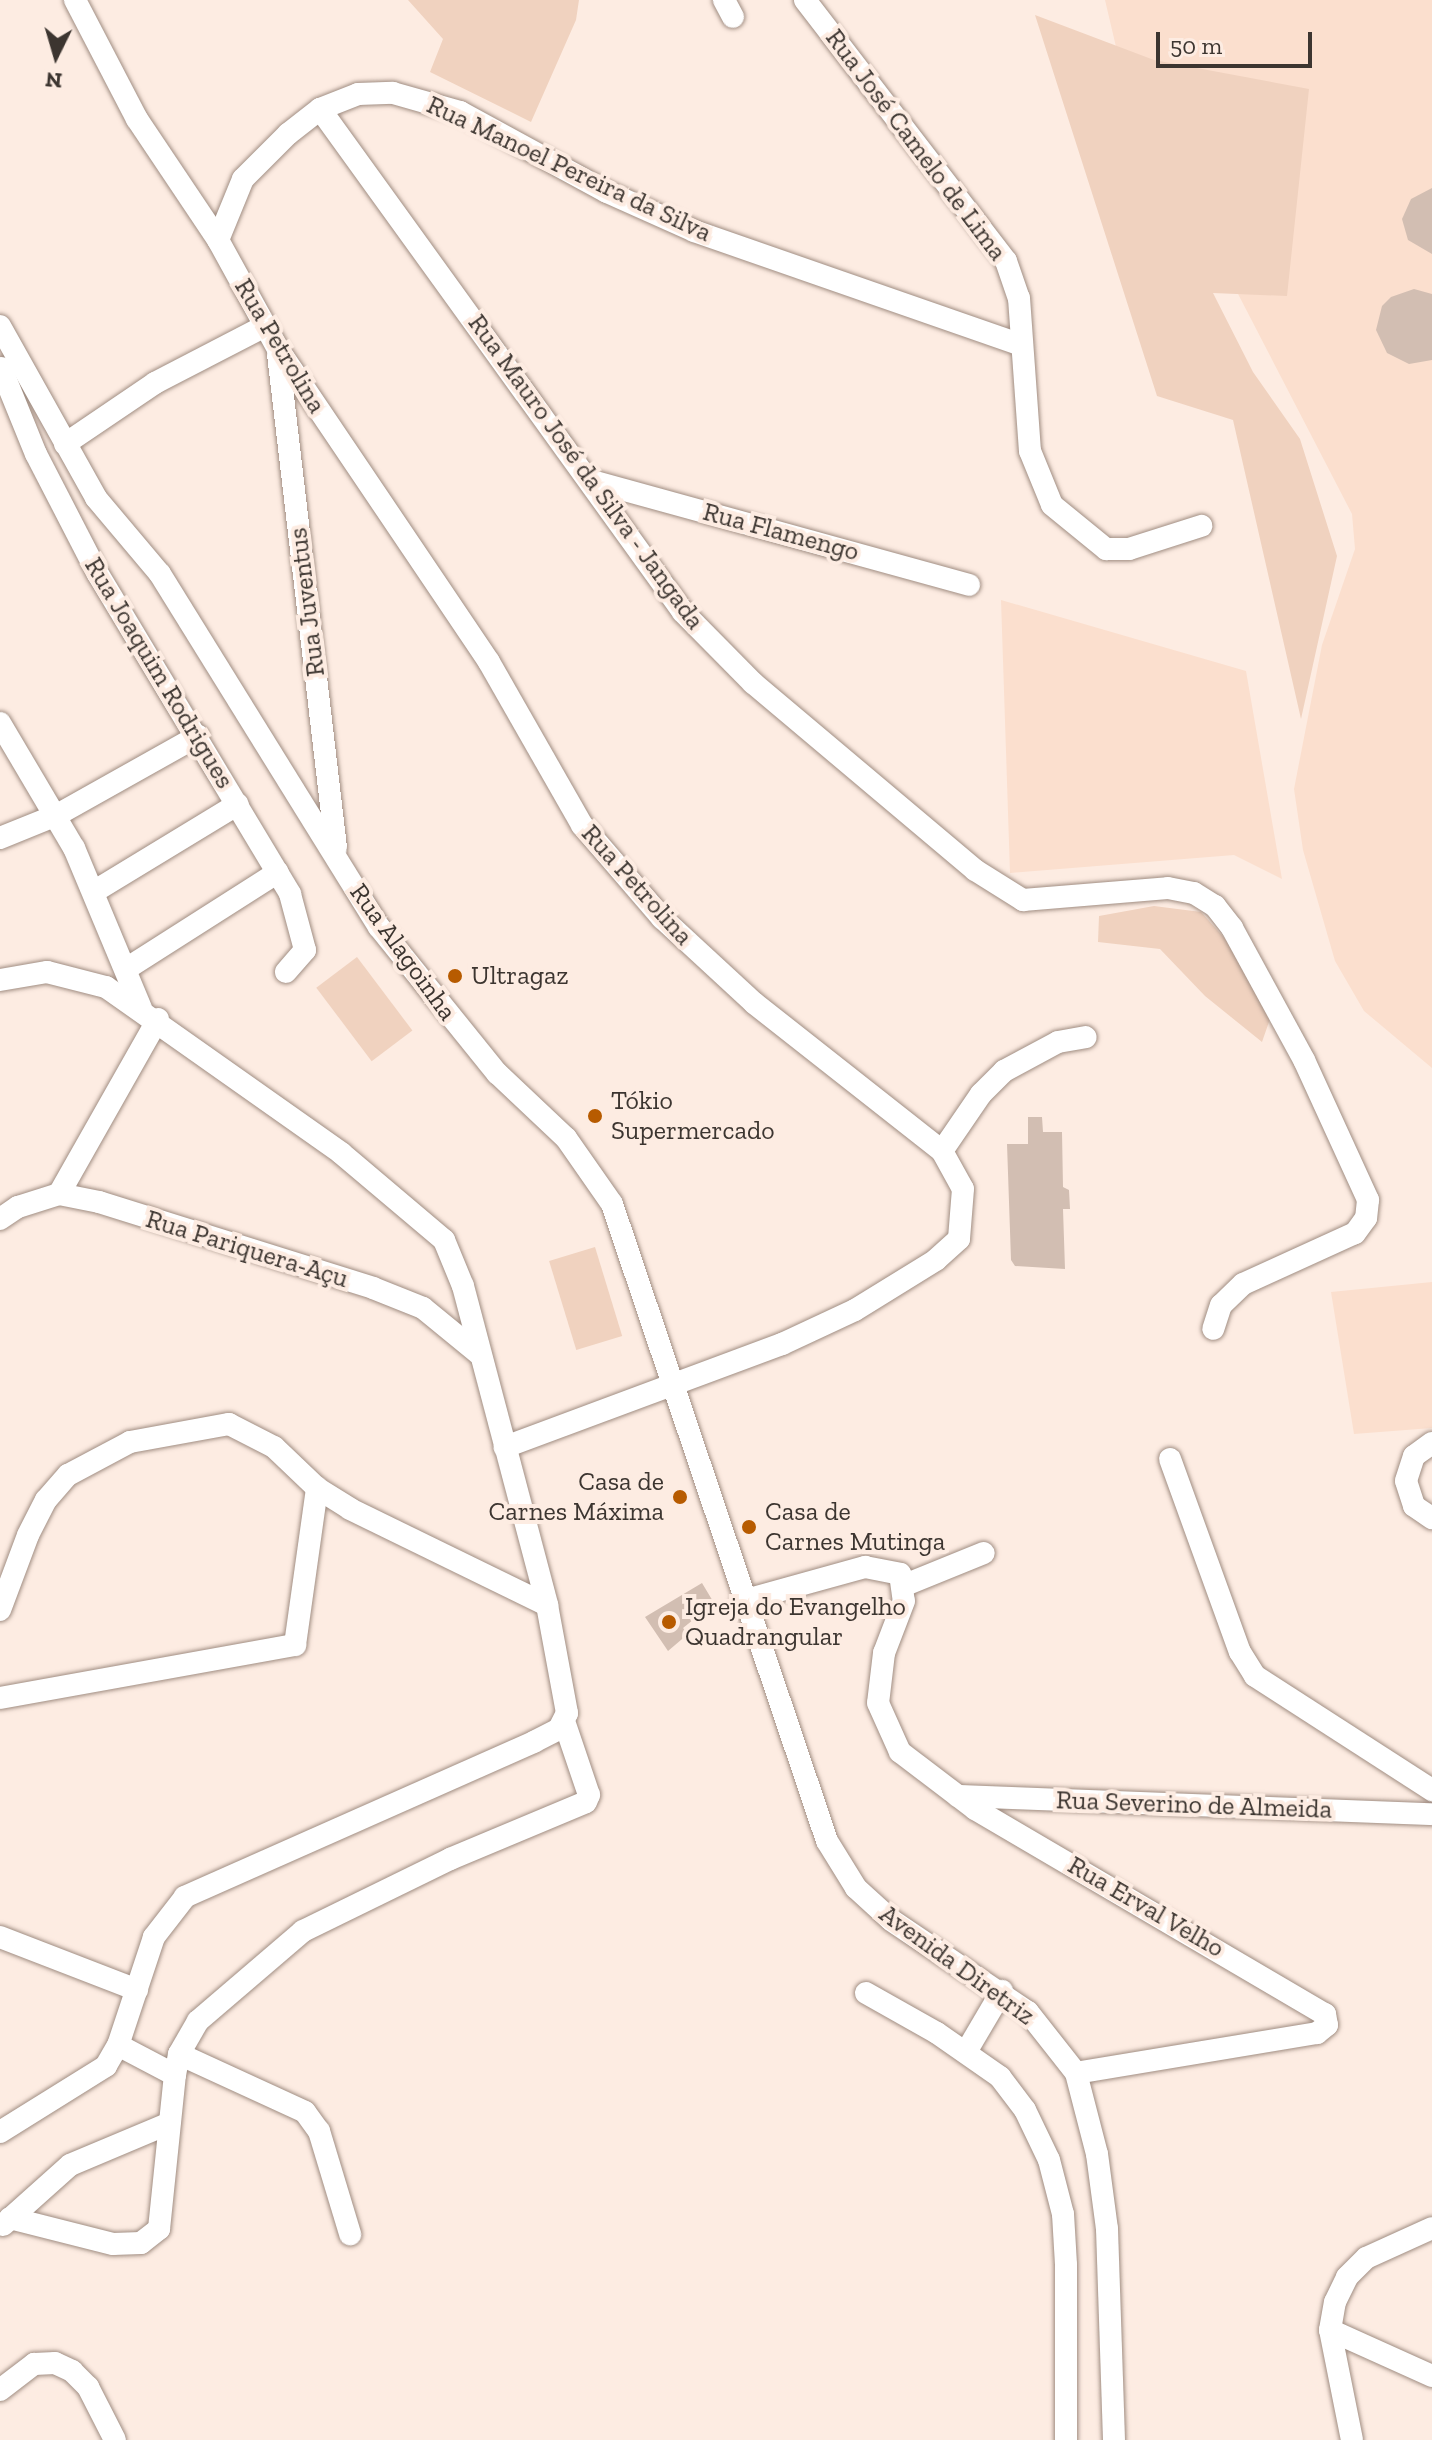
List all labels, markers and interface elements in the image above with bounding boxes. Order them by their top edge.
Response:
north arrow [16,16,96,96]
scale bar [1160,16,1316,66]
street label: Rua José Camelo de Lima [819,23,1013,267]
text: 50 m [1170,31,1222,60]
text: N [44,66,63,95]
street label: Rua Manoel Pereira da Silva [422,89,716,249]
street label: Rua Petrolina [228,273,332,419]
street label: Rua Mauro José da Silva - Jangada [461,308,711,636]
street label: Rua Flamengo [700,496,862,568]
street label: Rua Juventus [282,526,332,678]
street label: Rua Joaquim Rodrigues [78,552,240,794]
street label: Rua Petrolina [575,818,699,952]
street label: Rua Alagoinha [343,877,463,1027]
place label: Ultragaz [471,960,569,992]
marker: Ultragaz [446,967,464,985]
place label: Tókio Supermercado [611,1085,775,1146]
marker: Tókio Supermercado [586,1107,604,1125]
street label: Rua Pariquera-Açu [142,1203,352,1295]
place label: Casa de Carnes Máxima [488,1466,664,1528]
marker: Casa de Carnes Máxima [671,1488,689,1506]
place label: Casa de Carnes Mutinga [765,1496,945,1558]
marker: Casa de Carnes Mutinga [740,1518,758,1536]
place label: Igreja do Evangelho Quadrangular [685,1591,906,1652]
marker: Igreja do Evangelho Quadrangular [660,1613,678,1631]
street label: Rua Severino de Almeida [1055,1785,1333,1825]
street label: Rua Erval Velho [1062,1849,1230,1965]
street label: Avenida Diretriz [873,1898,1041,2032]

